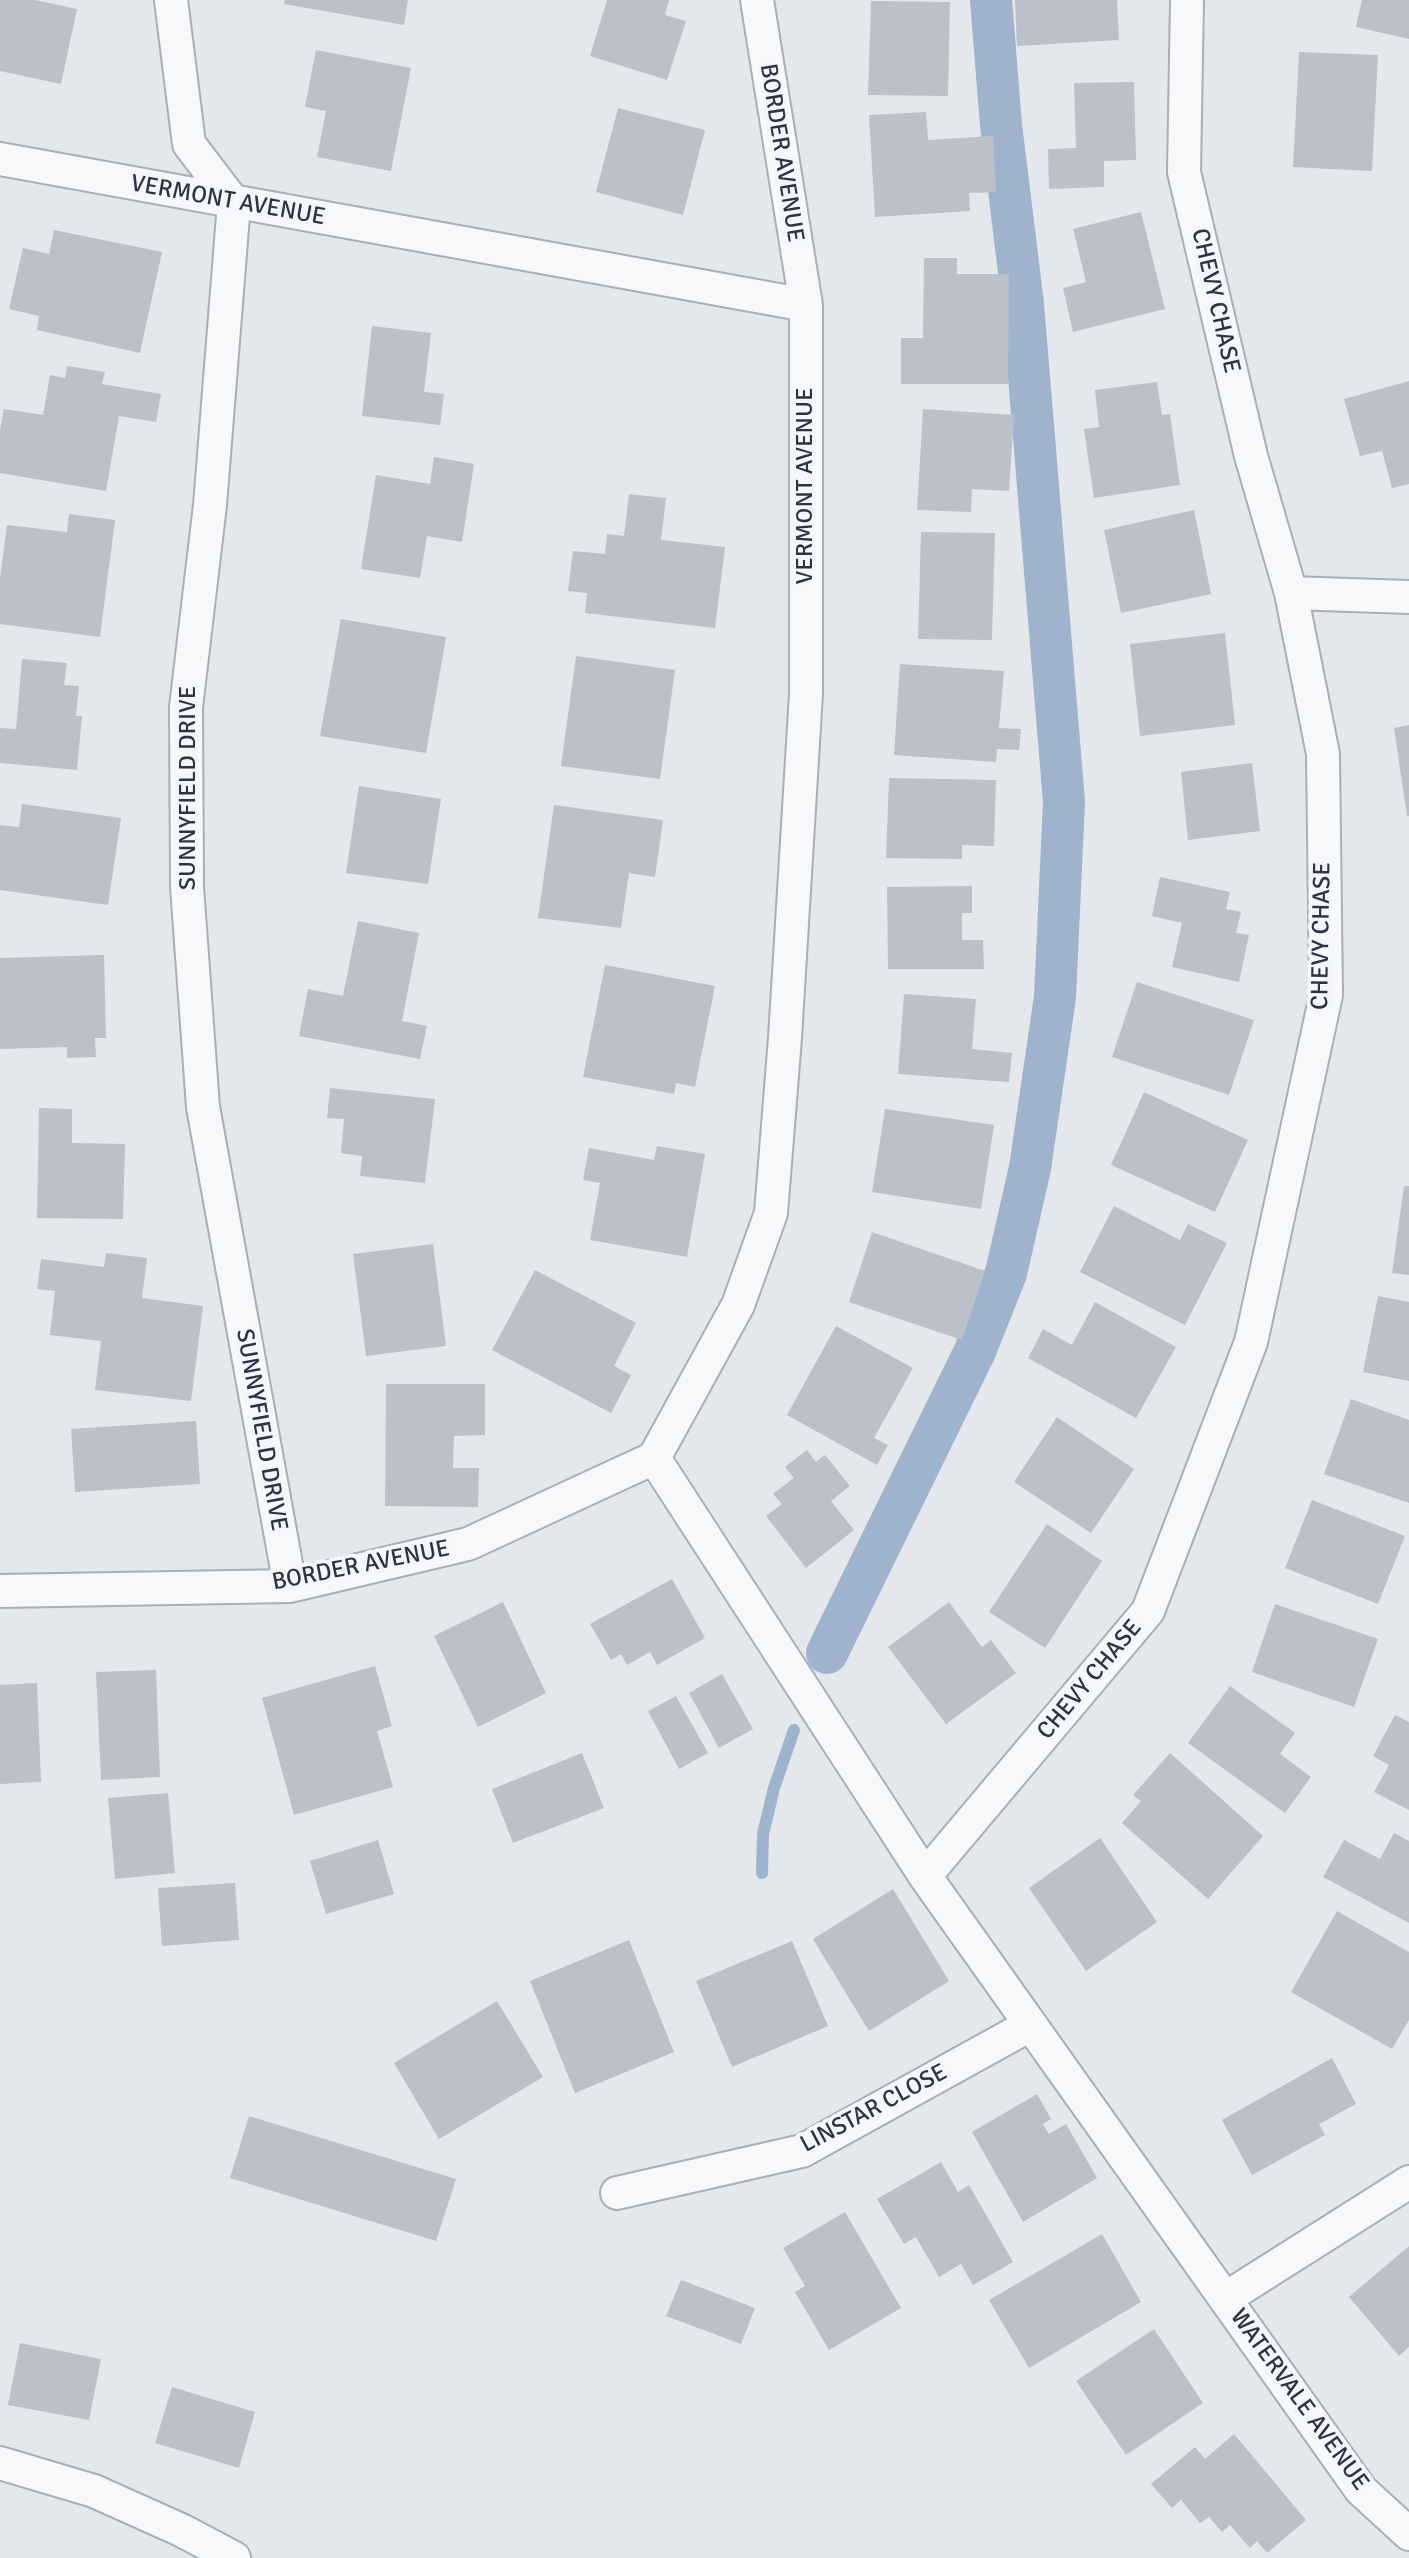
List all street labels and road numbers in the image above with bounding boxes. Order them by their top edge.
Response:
street label: BORDER AVENUE [753,62,809,244]
street label: VERMONT AVENUE [128,170,328,232]
street label: CHEVY CHASE [1184,226,1246,376]
street label: VERMONT AVENUE [792,387,820,585]
street label: SUNNYFIELD DRIVE [175,686,203,890]
street label: CHEVY CHASE [1306,862,1338,1010]
street label: SUNNYFIELD DRIVE [229,1327,293,1533]
street label: BORDER AVENUE [270,1535,452,1597]
street label: CHEVY CHASE [1032,1614,1148,1746]
street label: LINSTAR CLOSE [796,2058,952,2160]
street label: WATERVALE AVENUE [1223,2304,1375,2496]

